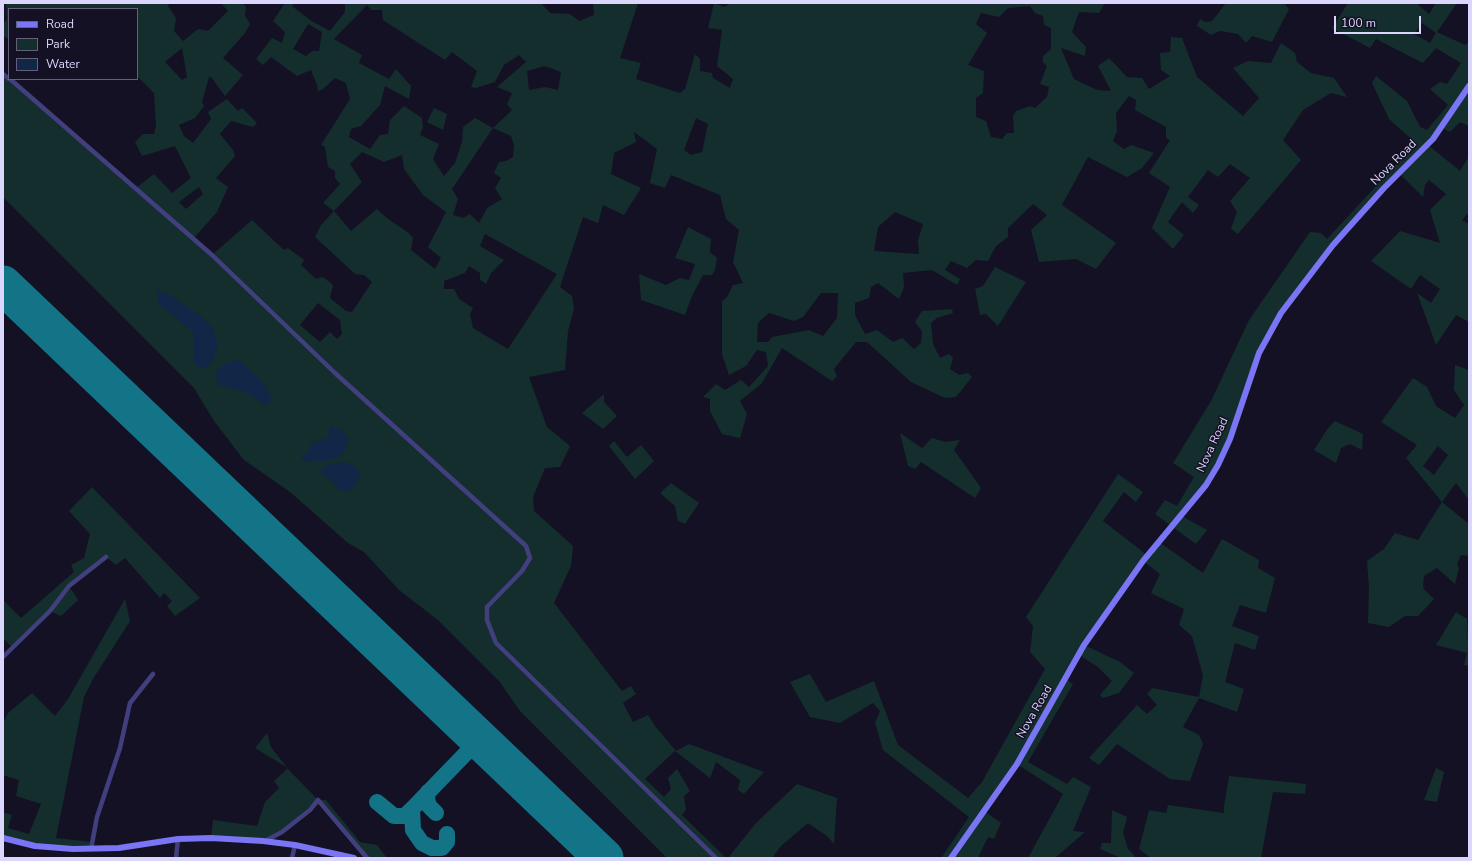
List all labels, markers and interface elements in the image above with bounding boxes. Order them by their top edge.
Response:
legend [8,8,138,80]
scale bar [1336,8,1423,34]
text: 100 m [1341,15,1376,31]
text: Road [46,16,74,32]
text: Park [46,36,70,52]
text: Water [46,56,80,72]
street label: Nova Road [1368,137,1420,189]
street label: Nova Road [1194,415,1232,475]
street label: Nova Road [1014,683,1056,741]

